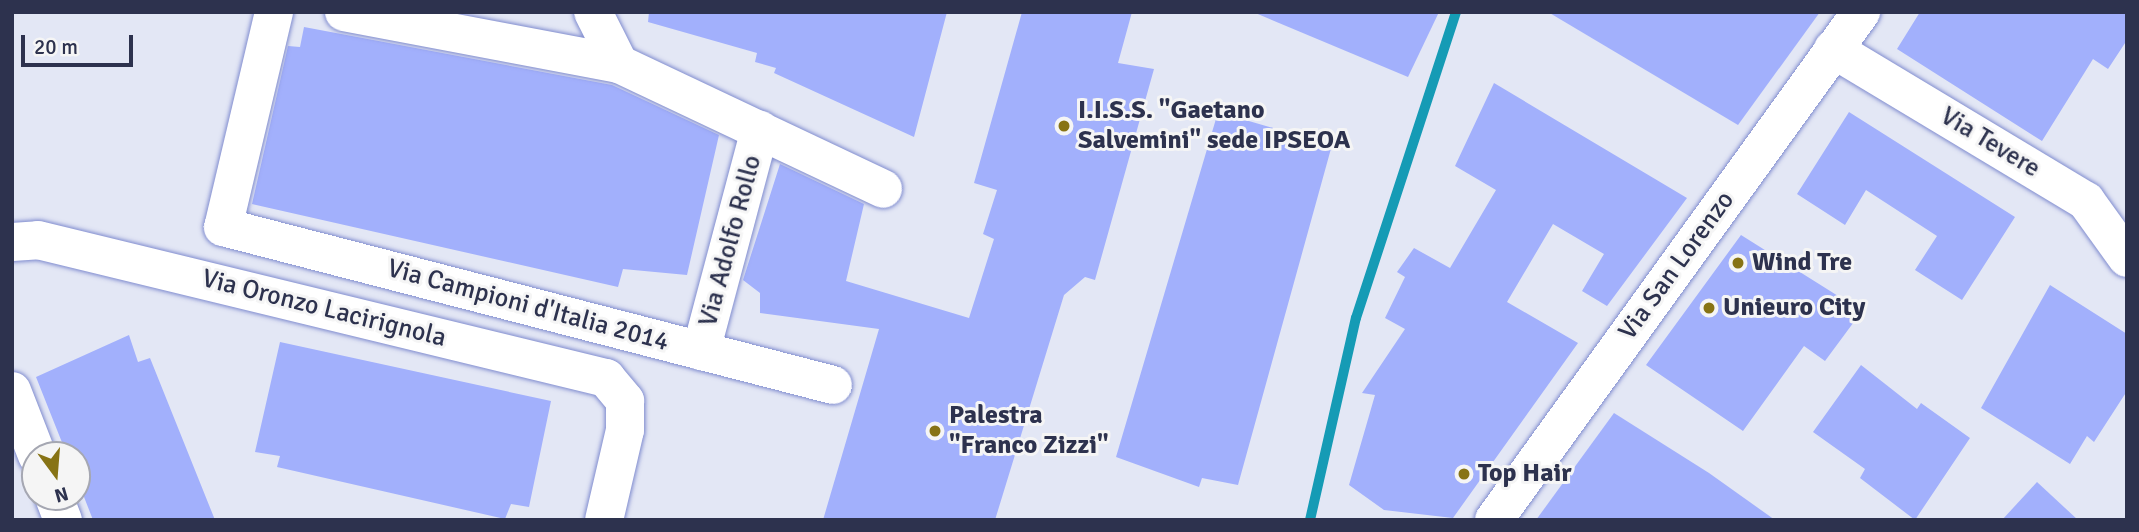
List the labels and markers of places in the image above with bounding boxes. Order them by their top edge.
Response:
place label: I.I.S.S. "Gaetano Salvemini" sede IPSEOA [1078,95,1350,156]
marker: I.I.S.S. "Gaetano Salvemini" sede IPSEOA [1056,118,1072,134]
place label: Wind Tre [1752,247,1852,279]
marker: Wind Tre [1730,255,1746,271]
place label: Unieuro City [1723,292,1865,324]
marker: Unieuro City [1701,300,1717,316]
place label: Palestra "Franco Zizzi" [949,400,1109,462]
marker: Palestra "Franco Zizzi" [927,423,943,439]
place label: Top Hair [1478,458,1572,490]
marker: Top Hair [1456,466,1472,482]

